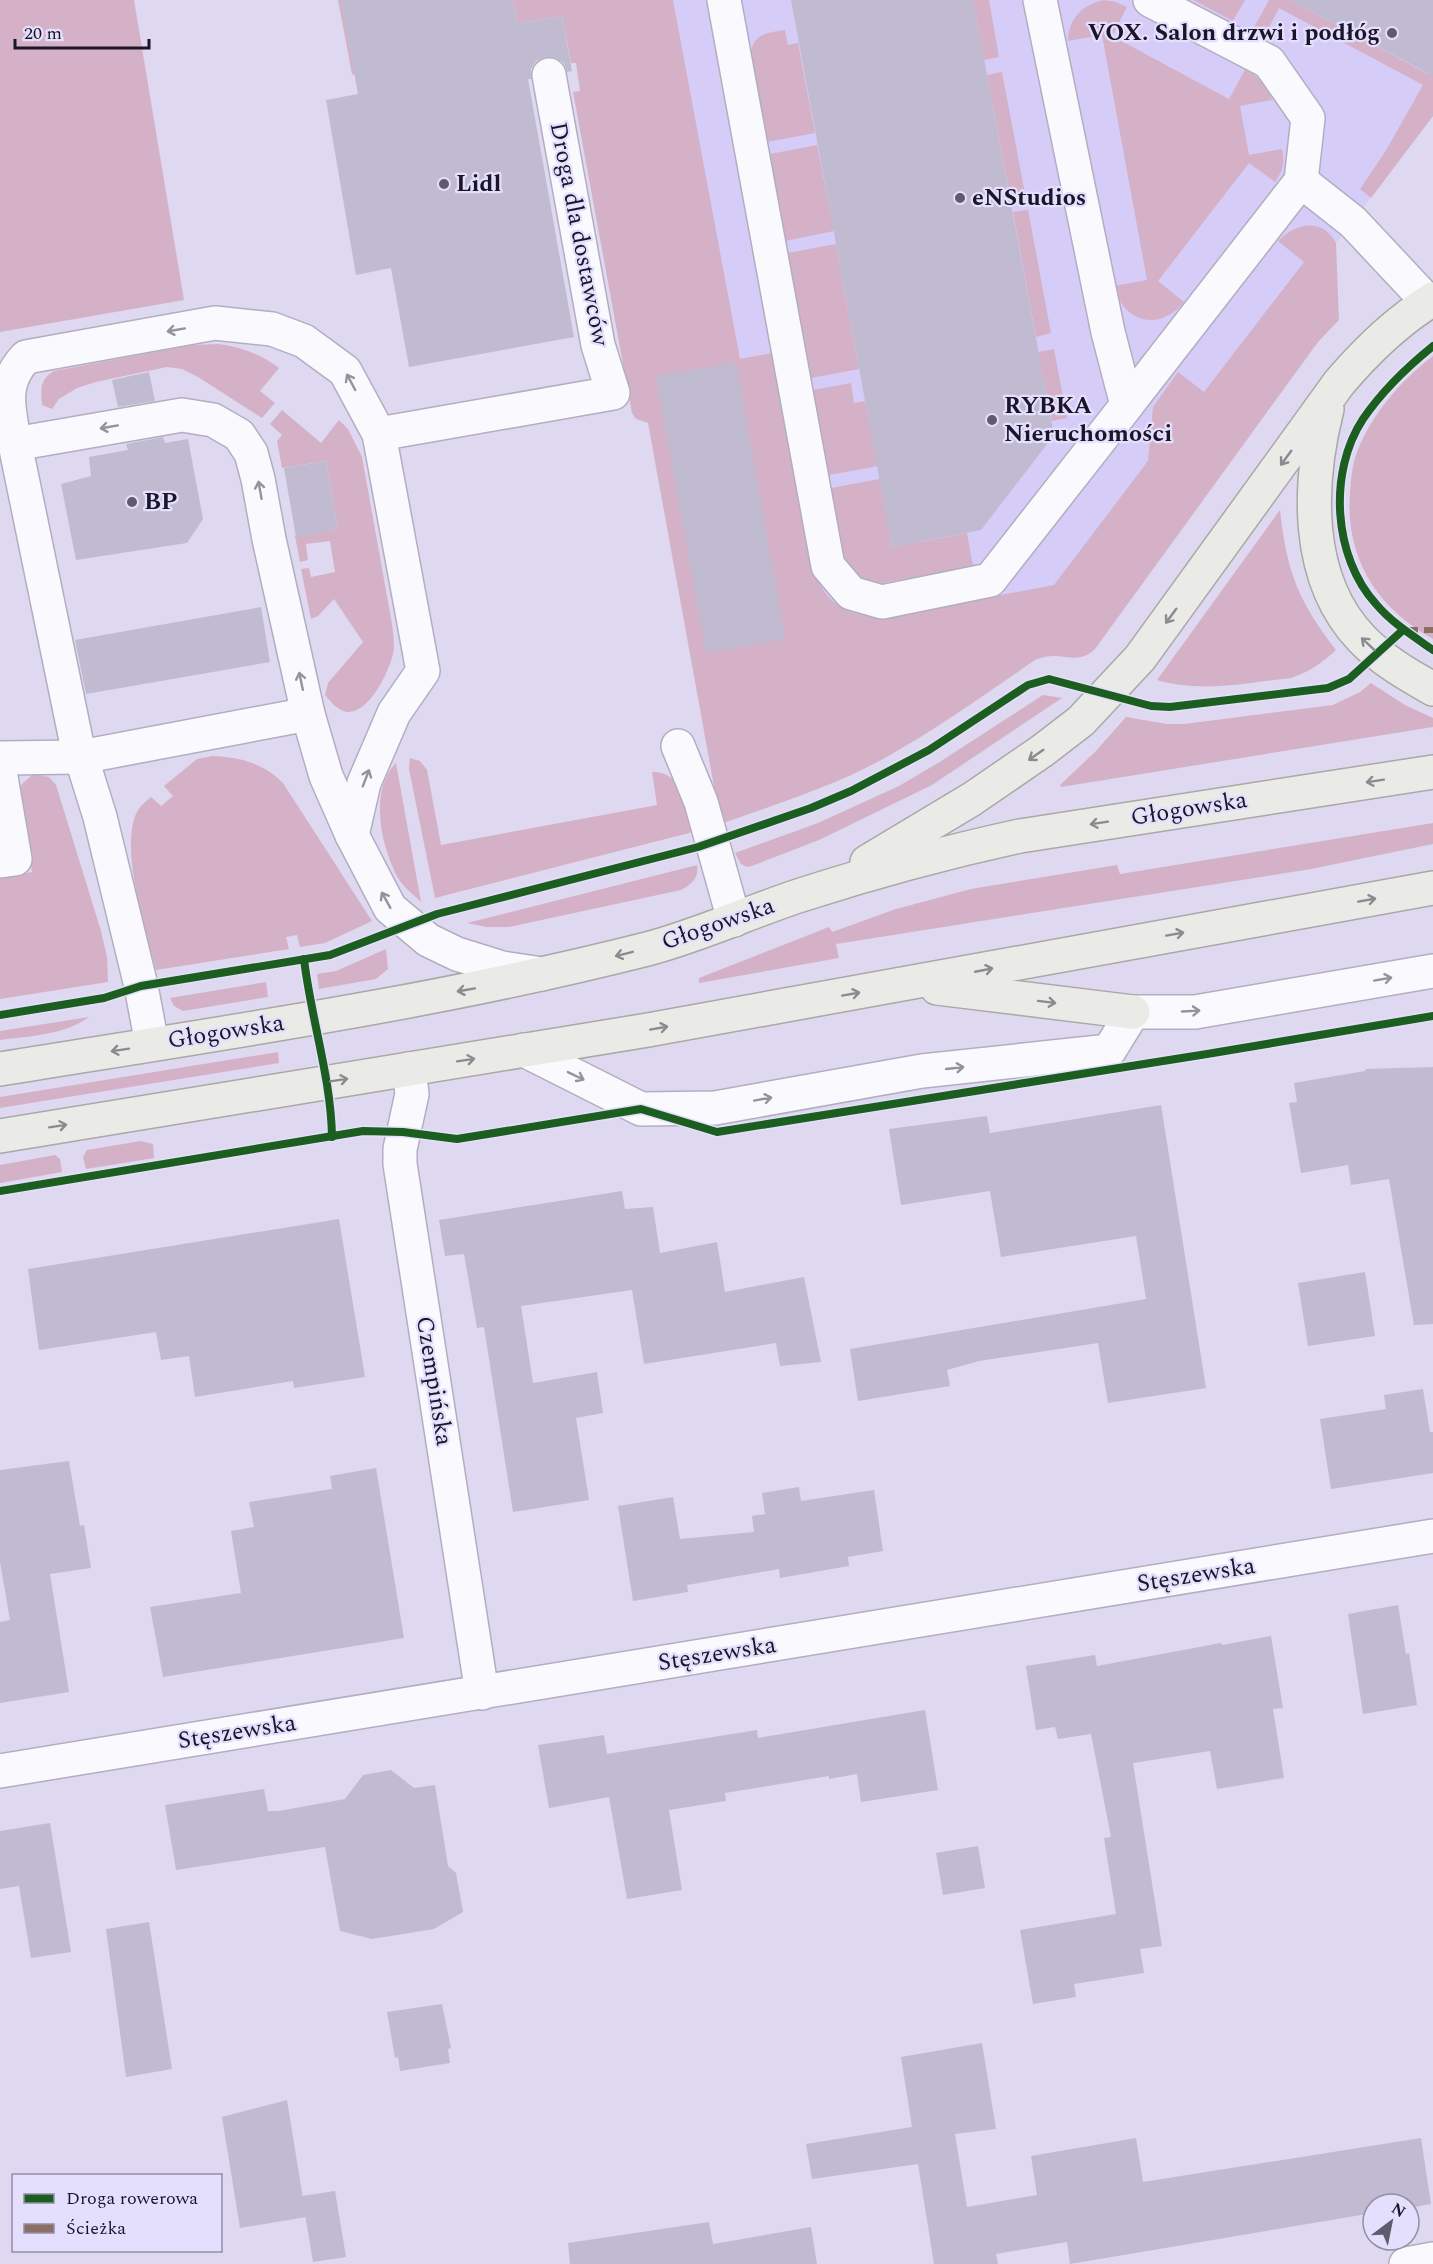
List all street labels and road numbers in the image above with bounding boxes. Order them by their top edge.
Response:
street label: Droga dla dostawców [540,119,619,350]
street label: Głogowska [1128,782,1250,836]
street label: Głogowska [657,888,780,960]
street label: Głogowska [165,1005,287,1059]
street label: Czempińska [406,1314,462,1449]
street label: Stęszewska [1134,1548,1258,1602]
street label: Stęszewska [655,1627,779,1681]
street label: Stęszewska [175,1705,299,1759]

